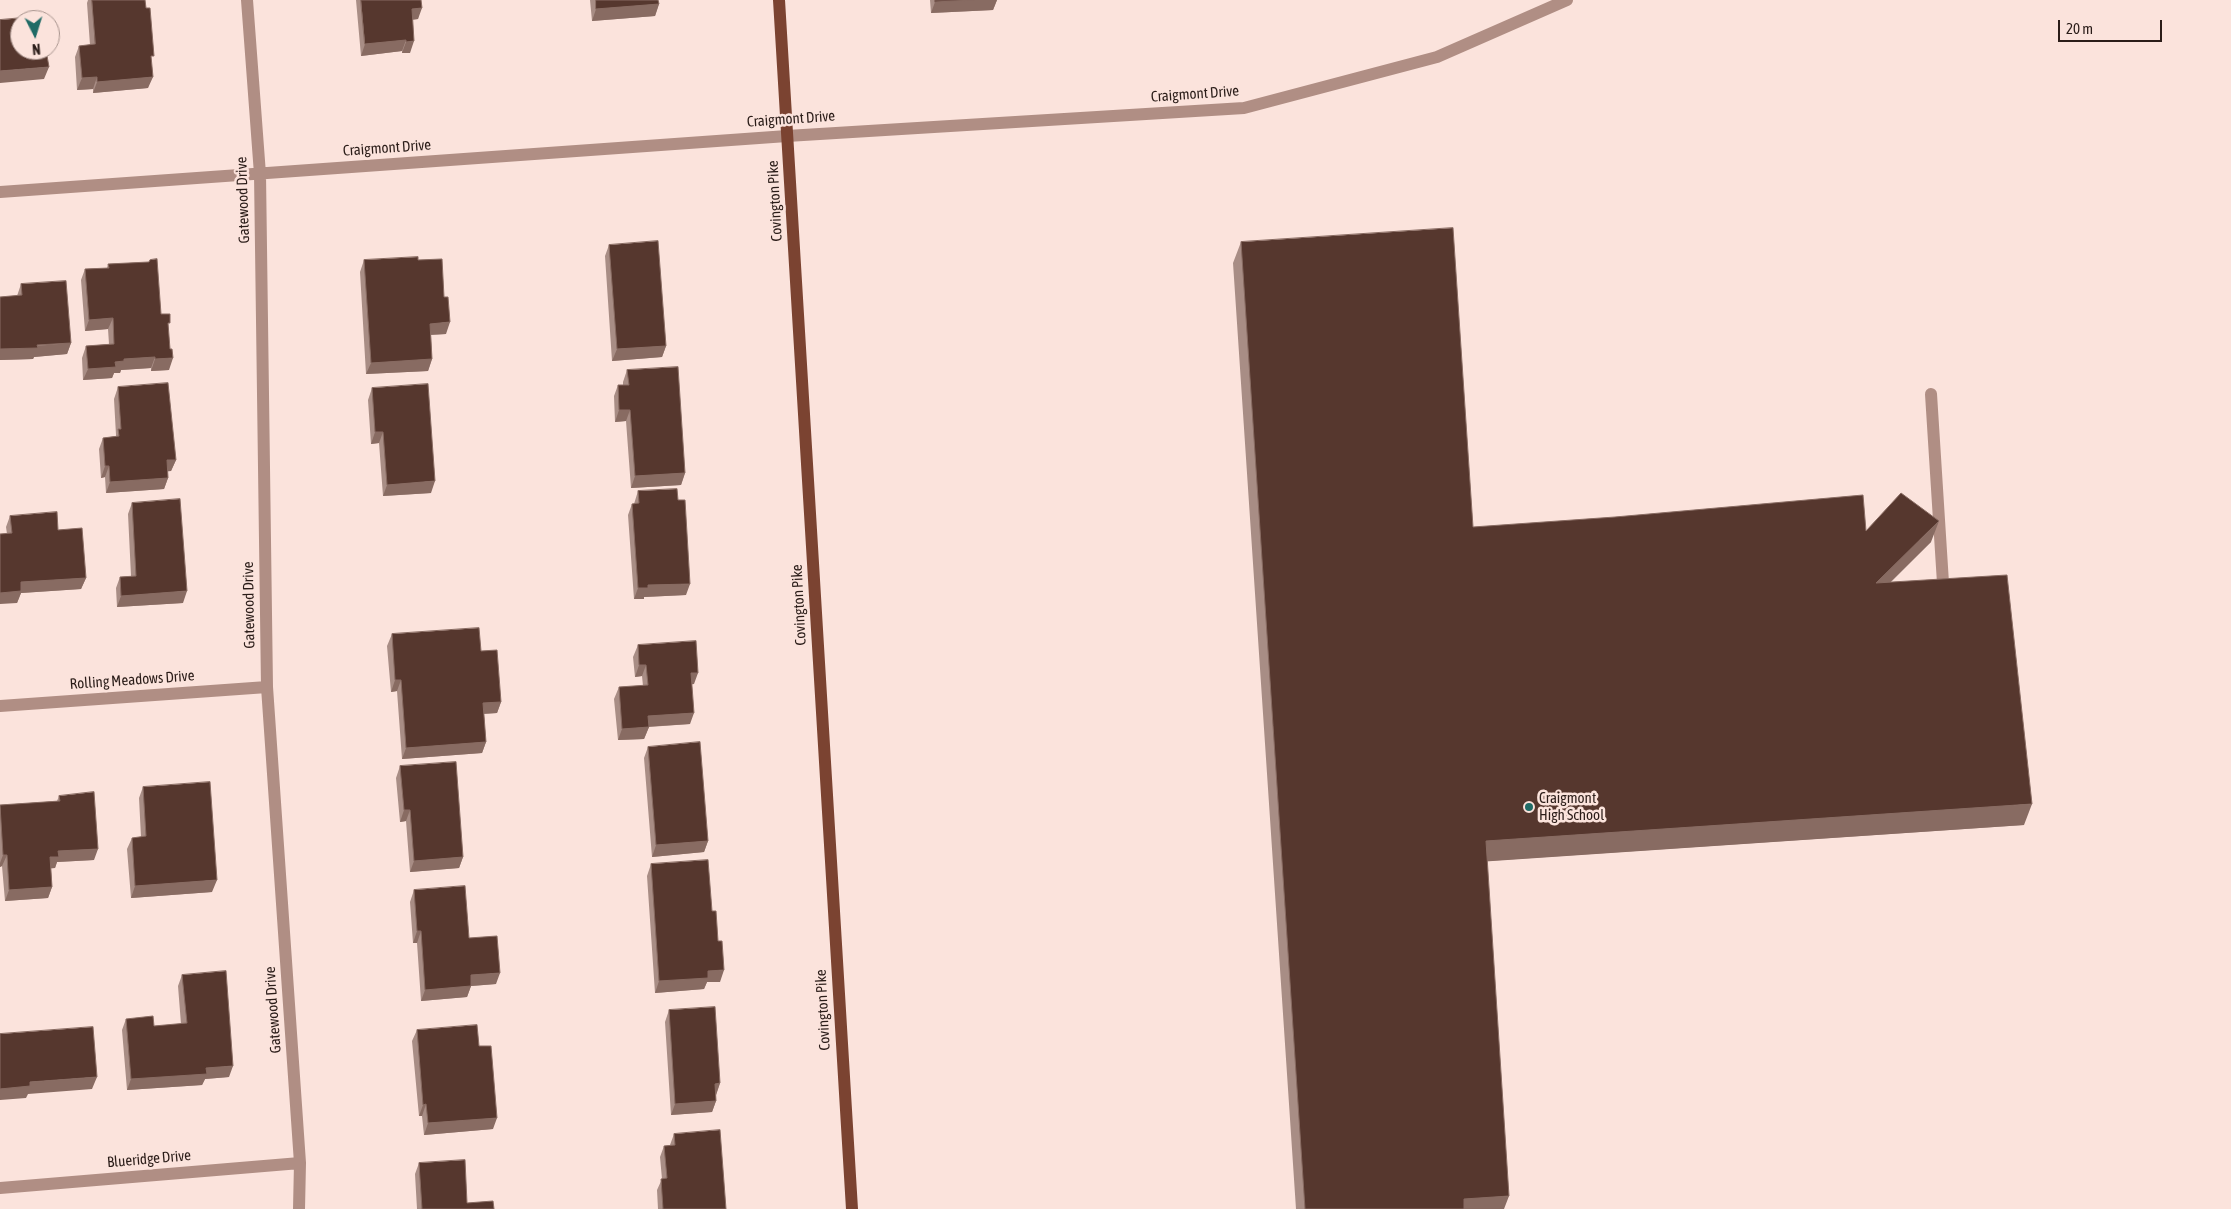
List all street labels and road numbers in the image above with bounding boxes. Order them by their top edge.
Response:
street label: Craigmont Drive [1150,82,1240,106]
street label: Craigmont Drive [746,107,836,131]
street label: Craigmont Drive [342,136,432,160]
street label: Gatewood Drive [232,156,254,244]
street label: Covington Pike [764,160,786,242]
street label: Gatewood Drive [239,561,259,649]
street label: Covington Pike [788,564,810,646]
street label: Rolling Meadows Drive [69,667,195,693]
street label: Gatewood Drive [261,966,285,1054]
street label: Covington Pike [812,969,834,1051]
street label: Blueridge Drive [106,1146,192,1172]

